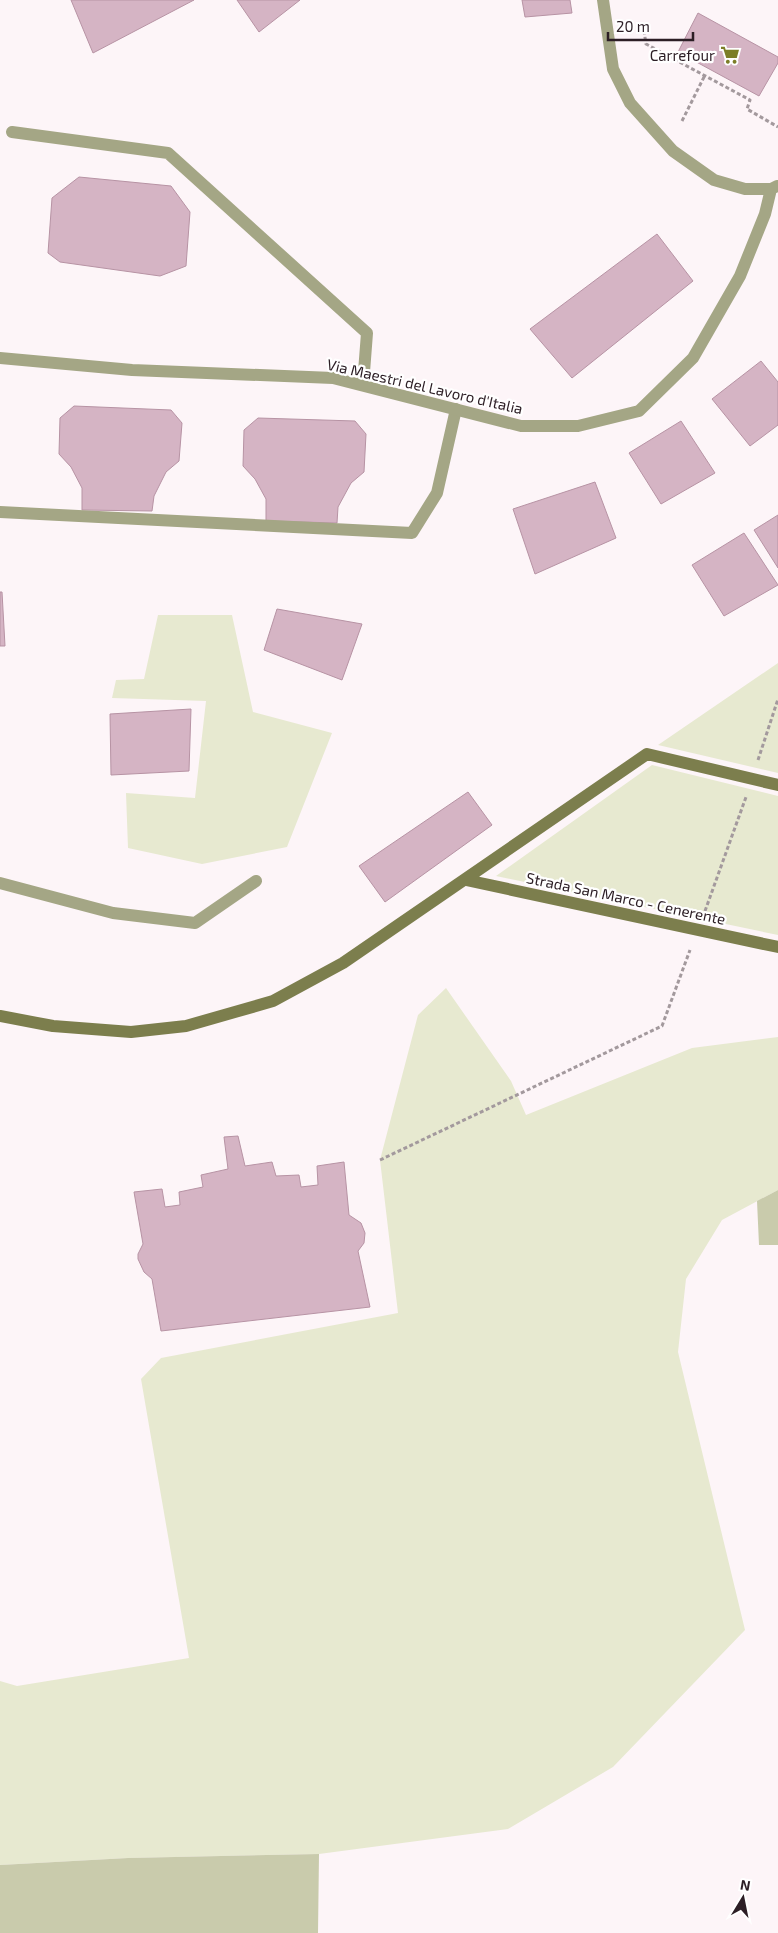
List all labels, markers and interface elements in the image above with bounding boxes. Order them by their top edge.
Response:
scale bar [608,10,693,42]
text: 20 m [616,17,650,35]
supermarket icon: Carrefour [719,44,741,66]
place label: Carrefour [650,46,715,64]
street label: Via Maestri del Lavoro d'Italia [325,355,525,417]
street label: Strada San Marco - Cenerente [525,868,727,928]
north arrow [718,1873,768,1923]
text: N [739,1875,752,1894]

